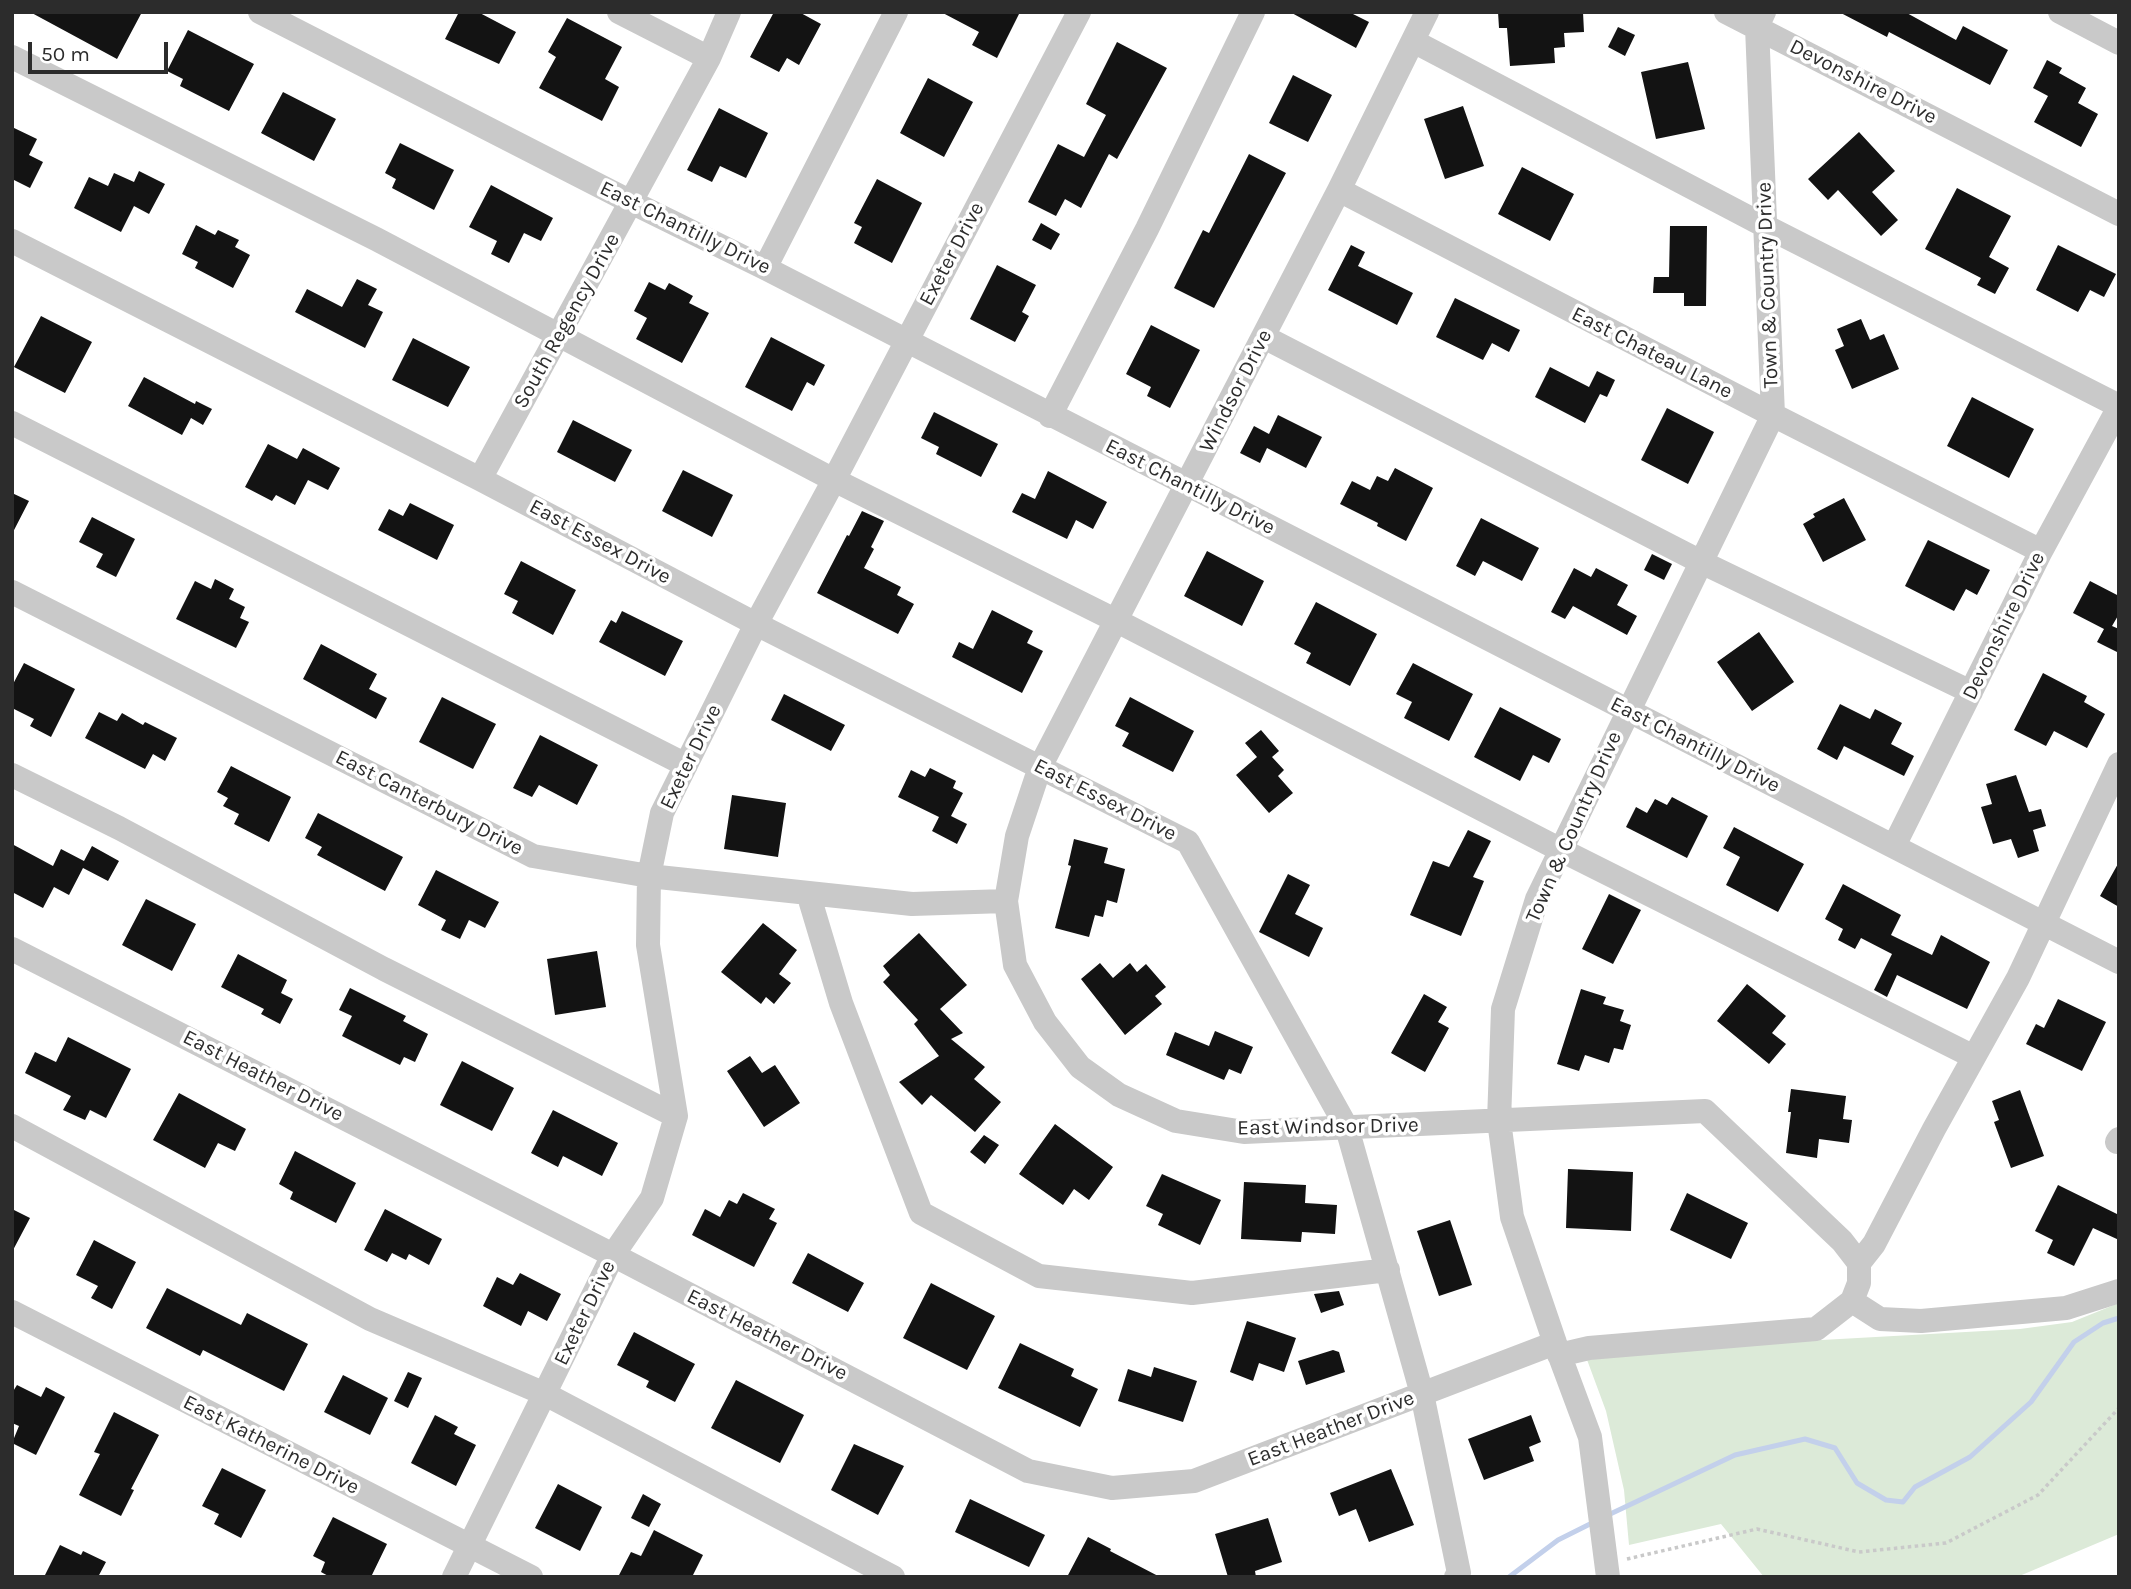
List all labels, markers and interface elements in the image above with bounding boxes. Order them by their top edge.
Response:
scale bar [32,28,172,72]
street label: Devonshire Drive [1785,34,1941,130]
text: 50 m [41,42,90,66]
street label: East Chantilly Drive [596,176,774,280]
street label: Town & Country Drive [1752,181,1784,389]
street label: Exeter Drive [914,198,990,310]
street label: South Regency Drive [508,229,626,413]
street label: East Chateau Lane [1567,302,1737,404]
street label: Windsor Drive [1194,325,1278,457]
street label: East Chantilly Drive [1101,433,1279,541]
street label: East Essex Drive [525,494,675,590]
street label: Devonshire Drive [1957,548,2051,704]
street label: East Chantilly Drive [1606,691,1784,799]
street label: Exeter Drive [655,700,727,814]
street label: Town & Country Drive [1521,728,1627,926]
street label: East Canterbury Drive [331,745,527,861]
street label: East Essex Drive [1029,753,1181,847]
street label: East Heather Drive [179,1025,347,1127]
street label: East Windsor Drive [1237,1113,1419,1141]
street label: Exeter Drive [549,1256,621,1370]
street label: East Heather Drive [683,1284,851,1386]
street label: East Heather Drive [1244,1386,1418,1472]
street label: East Katherine Drive [179,1390,363,1500]

